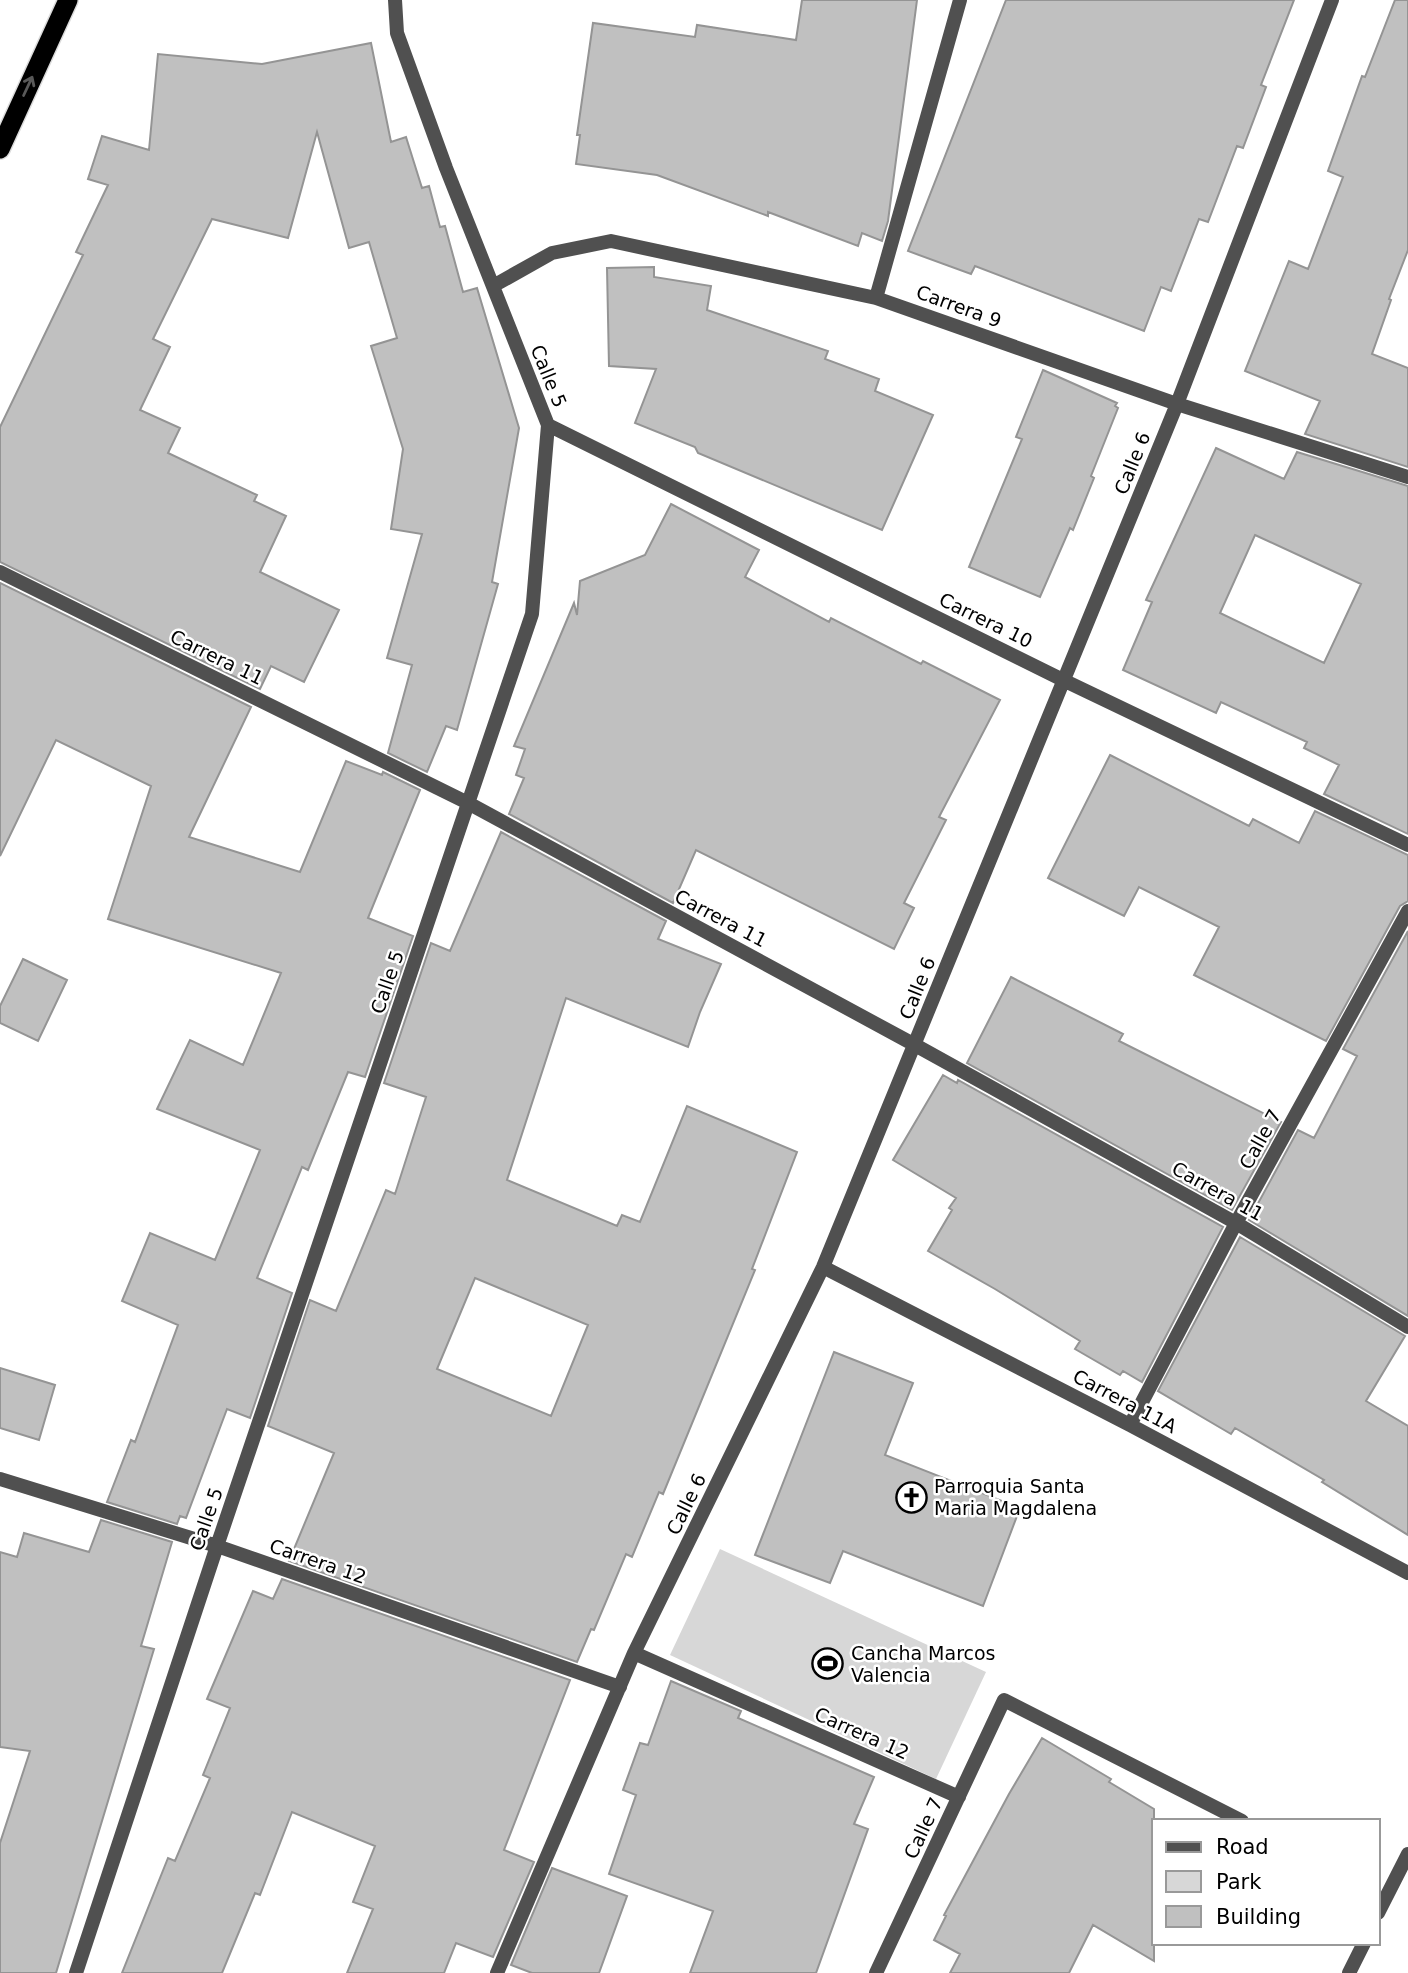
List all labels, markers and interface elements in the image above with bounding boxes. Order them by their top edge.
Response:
one-way arrow [22,76,35,98]
street label: Carrera 9 [913,280,1005,332]
street label: Calle 5 [527,342,571,410]
street label: Calle 6 [1110,429,1154,497]
street label: Carrera 10 [936,588,1036,652]
street label: Carrera 11 [167,625,267,689]
street label: Carrera 11 [671,885,771,951]
street label: Calle 5 [366,948,408,1016]
street label: Calle 6 [895,954,939,1022]
street label: Calle 7 [1235,1105,1285,1173]
street label: Carrera 11 [1168,1157,1268,1225]
street label: Carrera 11A [1069,1364,1181,1438]
street label: Calle 6 [662,1470,710,1538]
place label: Parroquia Santa Maria Magdalena [934,1475,1097,1519]
church icon: Parroquia Santa Maria Magdalena [894,1480,928,1514]
street label: Calle 5 [185,1485,227,1553]
street label: Carrera 12 [267,1534,369,1588]
place label: Cancha Marcos Valencia [851,1642,996,1686]
sports icon: Cancha Marcos Valencia [811,1647,845,1681]
street label: Carrera 12 [811,1702,913,1764]
street label: Calle 7 [899,1794,947,1862]
legend [1152,1819,1380,1945]
text: Road [1216,1835,1269,1859]
text: Park [1216,1870,1262,1894]
text: Building [1216,1905,1301,1929]

